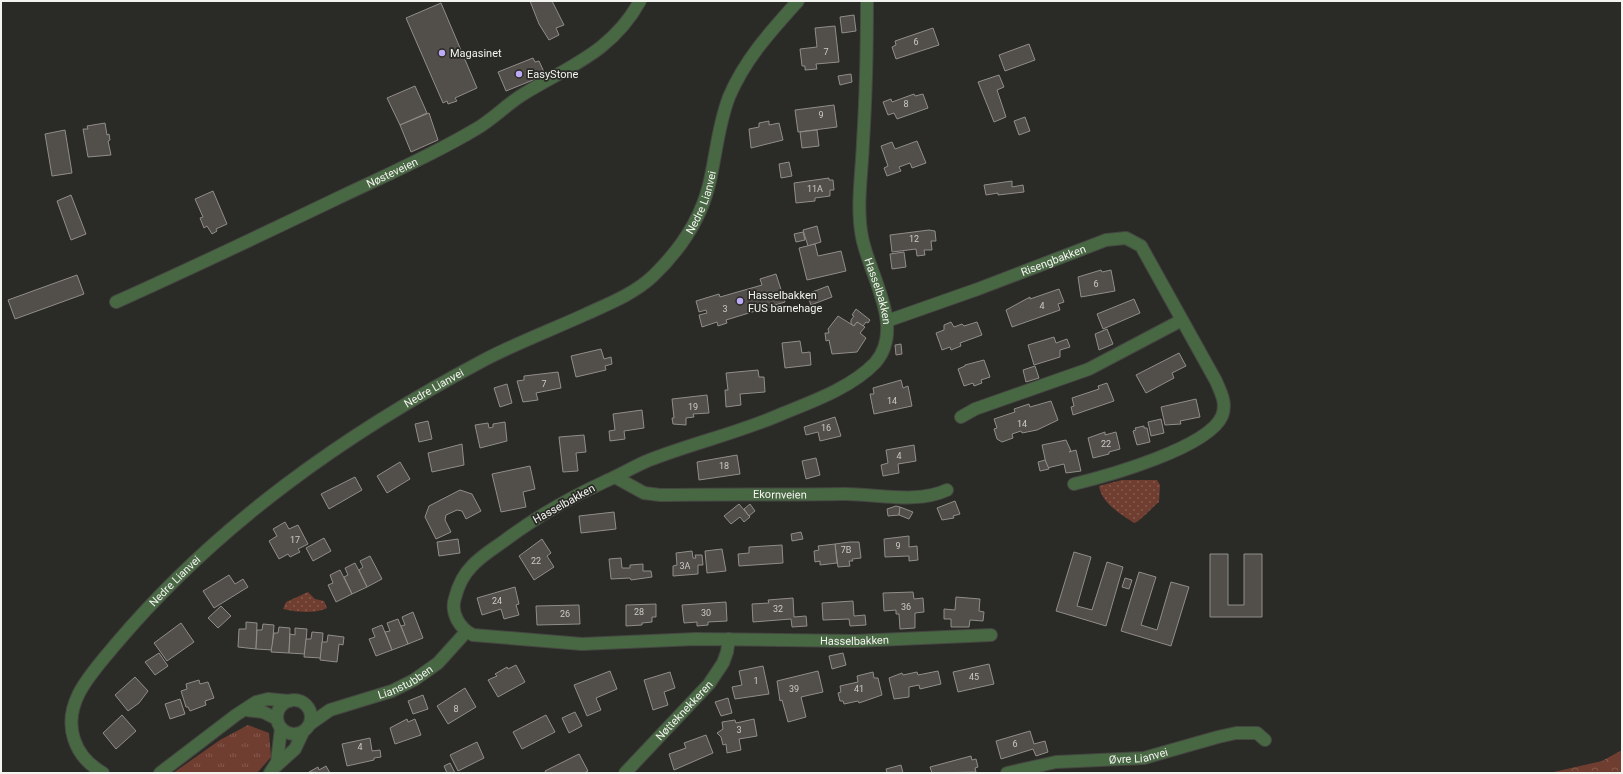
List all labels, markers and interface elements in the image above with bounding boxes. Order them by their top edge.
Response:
house number: 6 [913,37,919,47]
place label: Magasinet [450,47,502,60]
house number: 7 [823,47,829,57]
marker: Magasinet [437,48,447,58]
place label: EasyStone [527,68,578,81]
marker: EasyStone [514,69,524,79]
house number: 8 [903,99,909,109]
house number: 9 [818,110,824,120]
street label: Nøsteveien [364,155,420,190]
street label: Nedre Lianvei [683,170,718,236]
house number: 11A [807,184,823,194]
house number: 12 [909,234,919,244]
street label: Risengbakken [1019,242,1087,279]
street label: Hasselbakken [862,256,894,325]
house number: 6 [1093,279,1099,289]
place label: Hasselbakken FUS barnehage [748,289,822,315]
marker: Hasselbakken FUS barnehage [735,296,745,306]
house number: 4 [1039,301,1045,311]
house number: 3 [722,304,728,314]
street label: Nedre Lianvei [402,366,466,410]
house number: 7 [541,379,547,389]
house number: 14 [887,396,897,406]
house number: 19 [688,402,698,412]
house number: 14 [1017,419,1027,429]
house number: 16 [821,423,831,433]
house number: 22 [1101,439,1111,449]
house number: 4 [896,451,902,461]
house number: 18 [719,461,729,471]
street label: Hasselbakken [531,482,597,526]
street label: Ekornveien [753,488,807,501]
house number: 17 [290,535,300,545]
house number: 9 [895,541,901,551]
house number: 7B [841,545,852,555]
street label: Nedre Lianvei [146,553,203,609]
house number: 22 [531,556,541,566]
house number: 3A [680,561,691,571]
house number: 24 [492,596,502,606]
house number: 36 [901,602,911,612]
house number: 32 [773,604,783,614]
house number: 28 [634,607,644,617]
house number: 30 [701,608,711,618]
house number: 26 [560,609,570,619]
street label: Hasselbakken [820,633,889,648]
street label: Lianstubben [376,662,435,701]
house number: 45 [969,672,979,682]
house number: 1 [753,676,759,686]
street label: Nøtteknekkeren [653,678,715,743]
house number: 39 [789,684,799,694]
house number: 41 [854,684,864,694]
house number: 8 [453,704,459,714]
house number: 3 [736,725,742,735]
house number: 6 [1012,739,1018,749]
house number: 4 [357,742,363,752]
street label: Øvre Lianvei [1109,745,1169,766]

